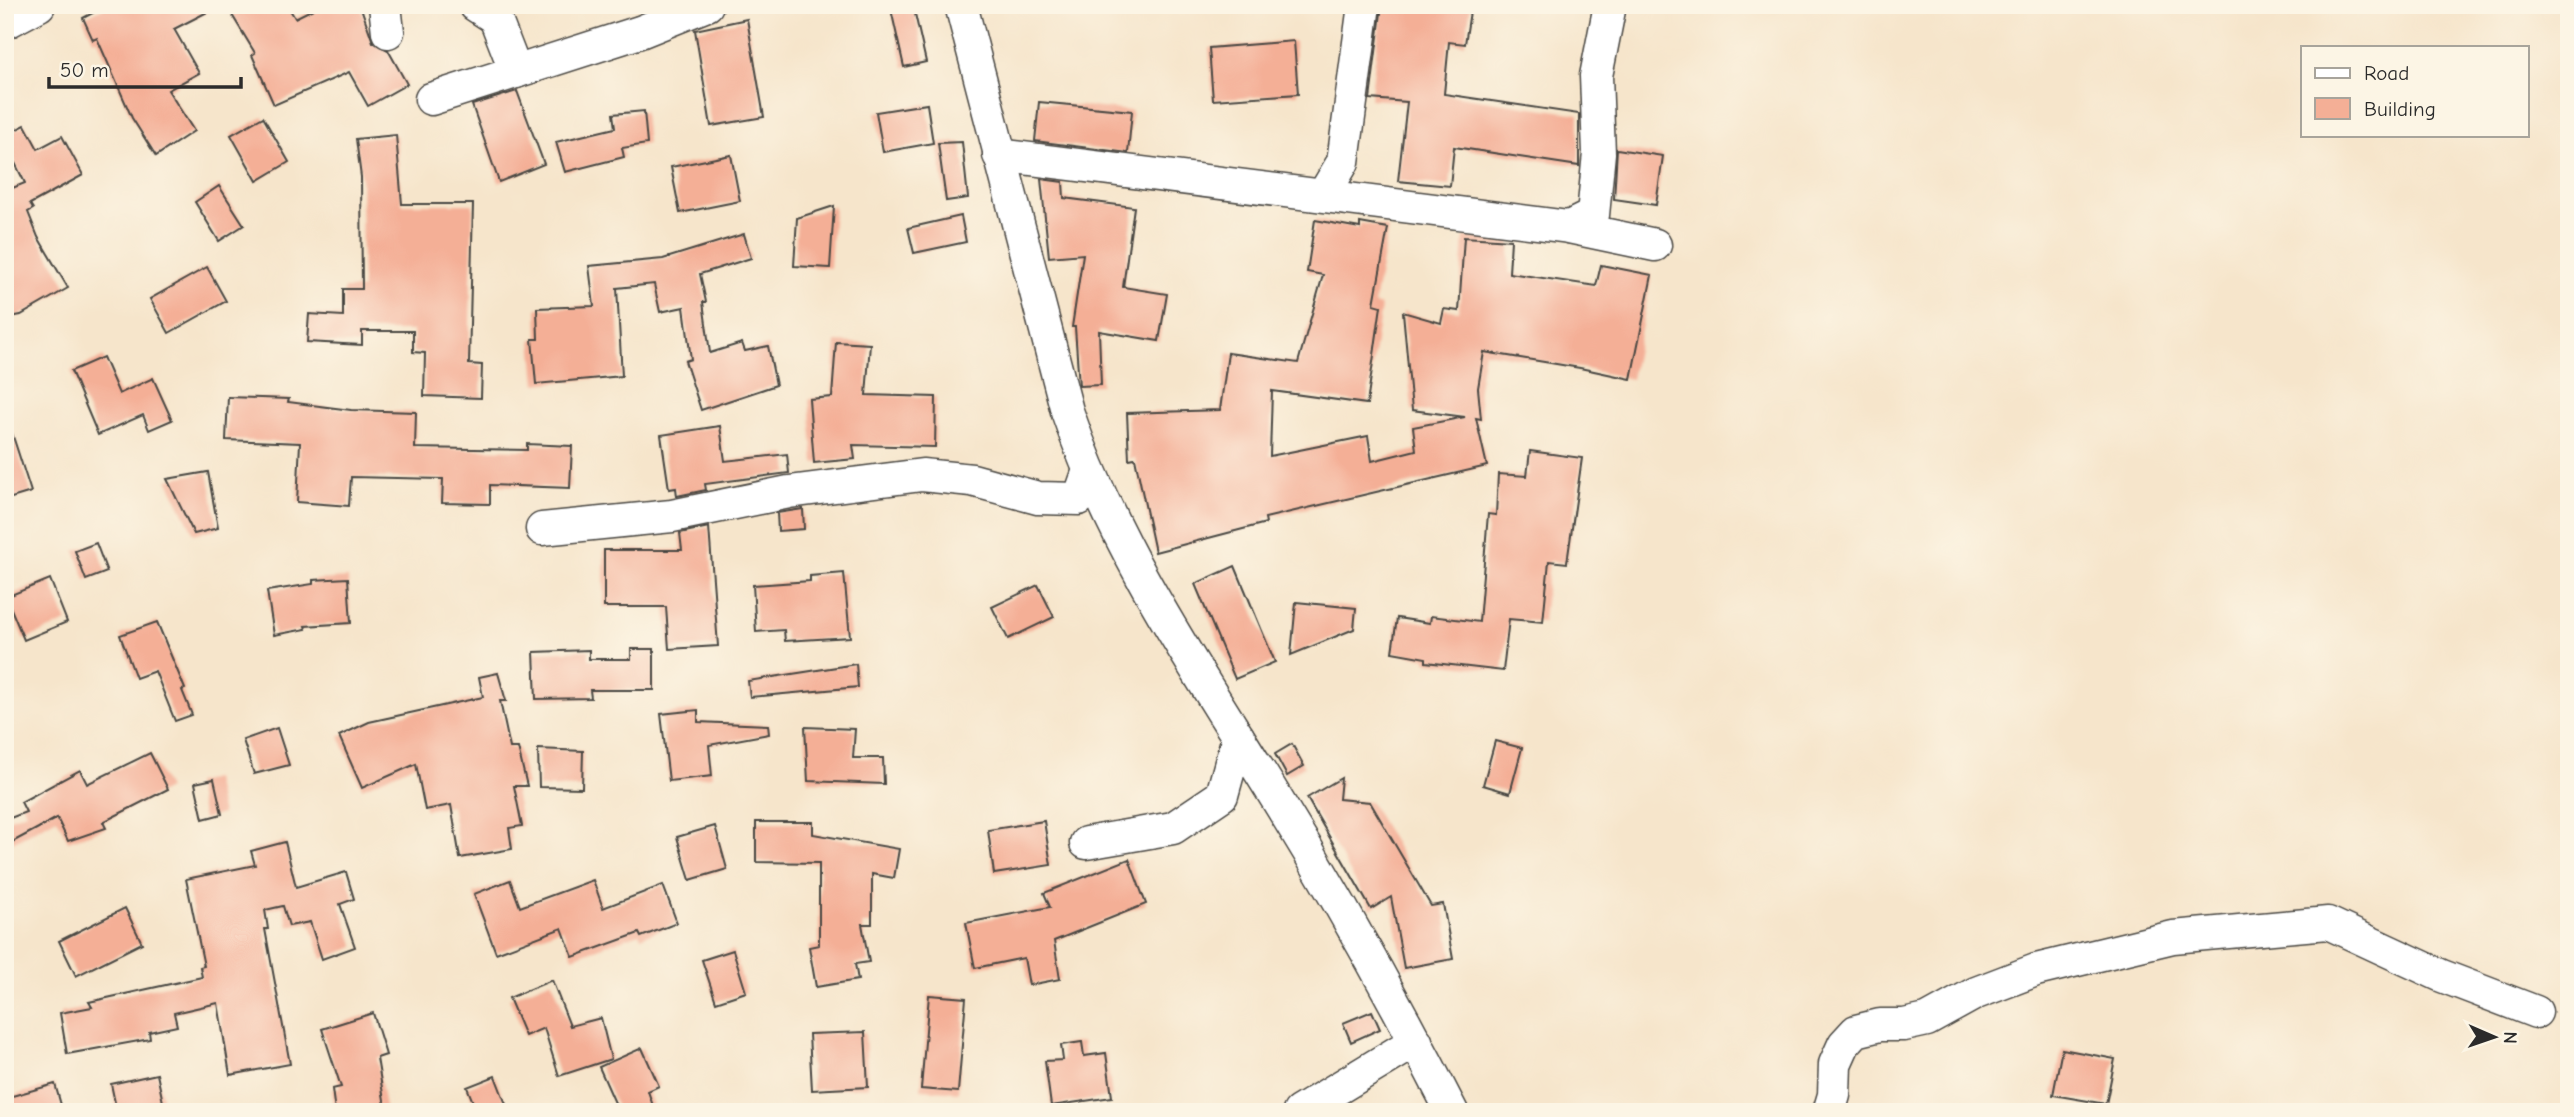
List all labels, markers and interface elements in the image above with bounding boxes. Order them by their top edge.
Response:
scale bar [49,46,242,90]
legend [2301,46,2528,136]
text: 50 m [60,58,109,82]
text: Road [2364,61,2409,85]
text: Building [2364,97,2436,121]
north arrow [2458,1002,2528,1072]
text: N [2499,1031,2521,1044]

